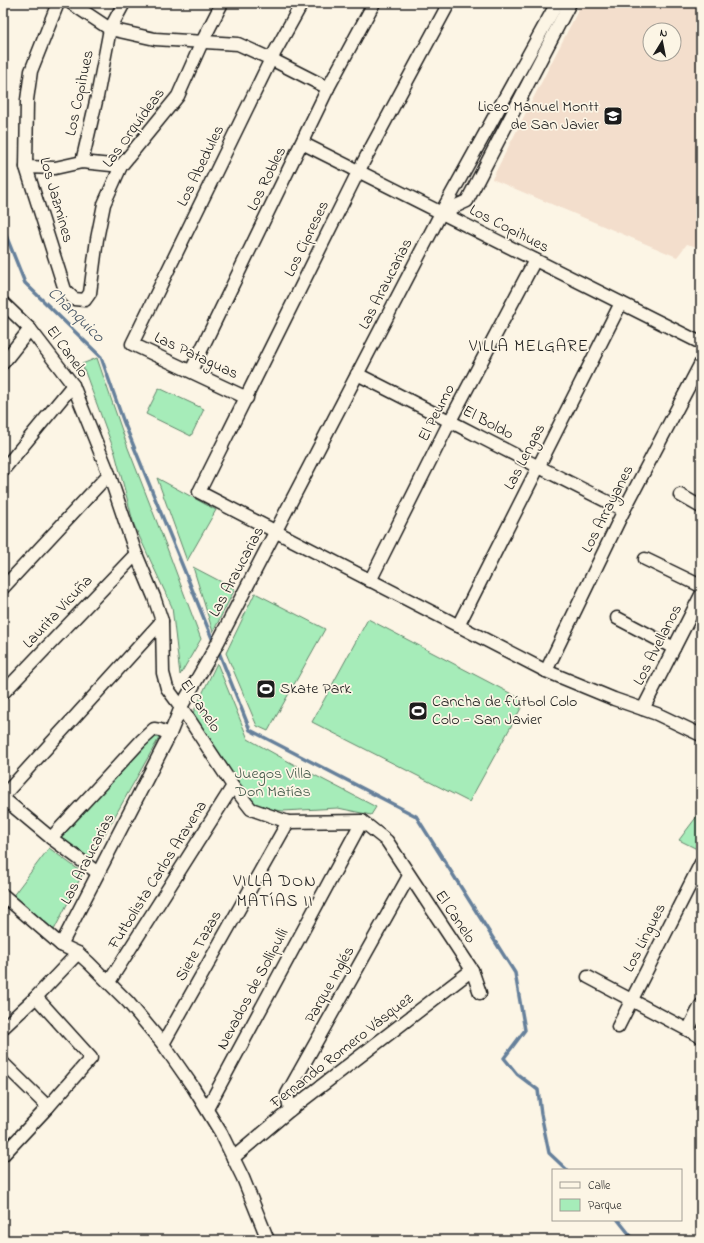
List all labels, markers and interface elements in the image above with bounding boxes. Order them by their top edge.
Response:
north arrow [642,22,682,62]
text: N [659,25,669,42]
street label: Los Copihues [59,48,101,138]
street label: Las Orquídeas [97,83,171,173]
place label: Liceo Manuel Montt de San Javier [478,95,600,137]
school or university icon: Liceo Manuel Montt de San Javier [602,105,624,127]
street label: Los Abedules [171,121,231,211]
street label: Los Robles [241,143,293,215]
street label: Los Jazmines [32,154,80,246]
street label: Los Cipreses [278,197,336,281]
street label: Los Copihues [465,199,553,259]
street label: Las Araucarias [353,234,419,334]
water label: Chanquico [42,281,111,350]
street label: El Canelo [40,321,94,383]
street label: Las Pataguas [150,326,242,386]
district label: VILLA MELGARE [468,334,589,359]
street label: El Peumo [412,380,462,446]
street label: El Boldo [458,399,518,447]
street label: Las Lengas [498,420,552,494]
street label: Los Arrayanes [576,461,640,557]
street label: Las Araucarias [203,522,271,622]
street label: Laurita Vicuña [17,570,99,654]
street label: Los Avellanos [627,600,689,690]
street label: El Canelo [173,674,227,738]
place label: Skate Park [280,677,352,701]
sports icon: Skate Park [255,678,277,700]
place label: Cancha de fútbol Colo Colo - San Javier [432,690,577,732]
sports icon: Cancha de fútbol Colo Colo - San Javier [407,700,429,722]
park label: Juegos Villa Don Matías [234,762,311,804]
street label: Futbolista Carlos Aravena [102,796,214,955]
street label: Las Araucarias [55,809,121,909]
district label: VILLA DON MATÍAS II [232,869,317,914]
street label: El Canelo [428,885,482,949]
street label: Los Lingues [617,899,673,977]
street label: Siete Tazas [170,906,228,986]
street label: Nevados de Sollipulli [211,924,295,1054]
street label: Parque Inglés [299,942,361,1028]
street label: Fernando Romero Vásquez [265,987,419,1115]
legend [552,1169,682,1221]
text: Calle [588,1177,611,1195]
text: Parque [588,1197,622,1215]

